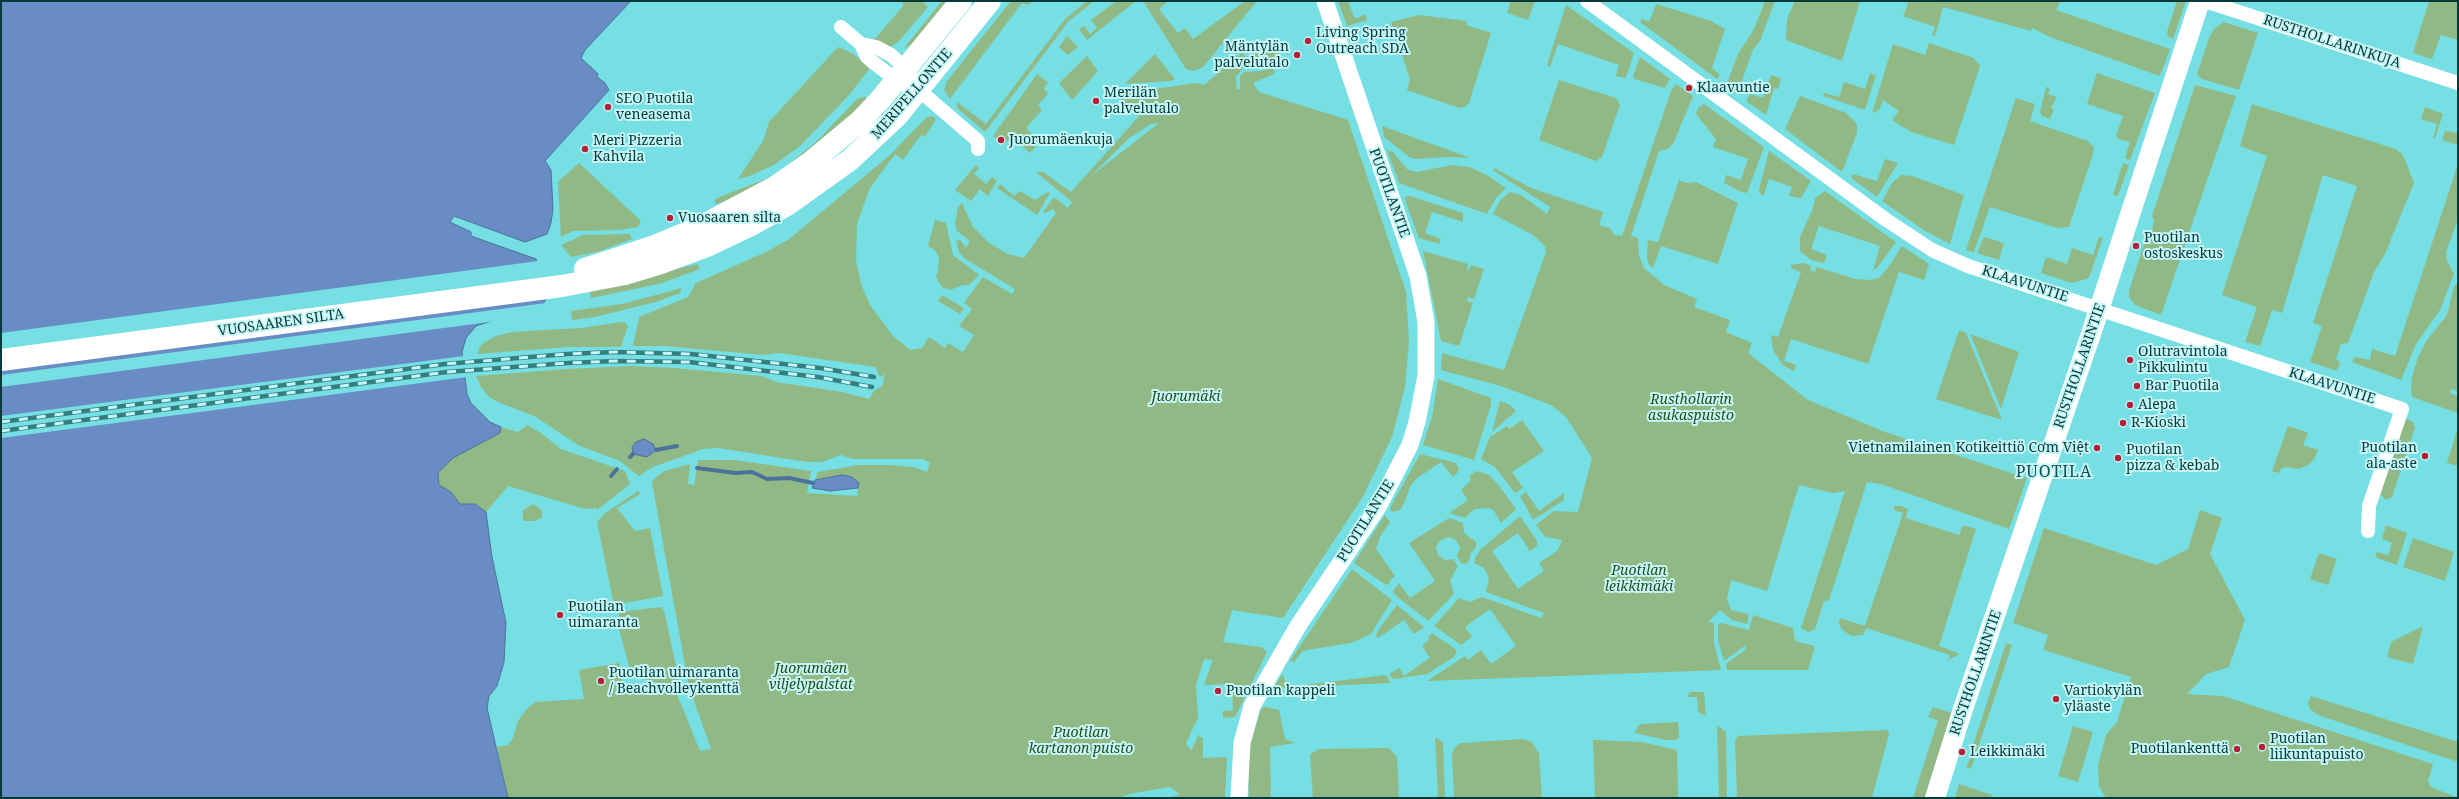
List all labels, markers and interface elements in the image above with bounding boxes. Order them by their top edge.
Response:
street label: RUSTHOLLARINKUJA [2261,12,2403,72]
place label: Living Spring Outreach SDA [1316,25,1409,58]
marker: Living Spring Outreach SDA [1303,36,1313,46]
place label: Mäntylän palvelutalo [1214,39,1289,72]
street label: MERIPELLONTIE [868,45,956,143]
marker: Mäntylän palvelutalo [1292,50,1302,60]
place label: Klaavuntie [1697,80,1770,96]
marker: Klaavuntie [1684,83,1694,93]
place label: Merilän palvelutalo [1104,85,1179,118]
place label: SEO Puotila veneasema [616,91,693,124]
marker: Merilän palvelutalo [1091,96,1101,106]
marker: SEO Puotila veneasema [603,102,613,112]
place label: Juorumäenkuja [1009,132,1113,148]
place label: Meri Pizzeria Kahvila [593,133,682,166]
marker: Juorumäenkuja [996,135,1006,145]
marker: Meri Pizzeria Kahvila [580,144,590,154]
street label: PUOTILANTIE [1365,146,1413,240]
place label: Vuosaaren silta [678,210,781,226]
marker: Vuosaaren silta [665,213,675,223]
place label: Puotilan ostoskeskus [2144,230,2223,262]
marker: Puotilan ostoskeskus [2131,241,2141,251]
street label: KLAAVUNTIE [1980,262,2070,306]
street label: RUSTHOLLARINTIE [2051,301,2109,431]
street label: VUOSAAREN SILTA [217,306,345,340]
place label: Olutravintola Pikkulintu [2138,344,2228,376]
marker: Olutravintola Pikkulintu [2125,355,2135,365]
street label: KLAAVUNTIE [2287,364,2377,408]
place label: Bar Puotila [2145,378,2219,394]
marker: Bar Puotila [2132,381,2142,391]
park label: Juorumäki [1151,389,1221,405]
park label: Rusthollarin asukaspuisto [1648,392,1734,424]
place label: Alepa [2138,397,2176,413]
marker: Alepa [2125,400,2135,410]
place label: R-Kioski [2131,415,2186,431]
marker: R-Kioski [2118,418,2128,428]
place label: Vietnamilainen Kotikeittiö Cơm Việt [1849,440,2089,456]
place label: Puotilan ala-aste [2361,440,2417,472]
place label: Puotilan pizza & kebab [2126,442,2219,474]
marker: Vietnamilainen Kotikeittiö Cơm Việt [2092,443,2102,453]
marker: Puotilan ala-aste [2420,451,2430,461]
marker: Puotilan pizza & kebab [2113,453,2123,463]
district label: PUOTILA [2016,462,2092,482]
street label: PUOTILANTIE [1334,477,1398,565]
park label: Puotilan leikkimäki [1605,563,1673,596]
place label: Puotilan uimaranta [568,599,639,632]
street label: RUSTHOLLARINTIE [1947,608,2005,738]
marker: Puotilan uimaranta [555,610,565,620]
park label: Juorumäen viljelypalstat [769,661,853,694]
place label: Puotilan uimaranta / Beachvolleykenttä [609,665,739,698]
marker: Puotilan uimaranta / Beachvolleykenttä [596,676,606,686]
place label: Puotilan kappeli [1226,683,1335,699]
place label: Vartiokylän yläaste [2064,683,2142,716]
marker: Puotilan kappeli [1213,686,1223,696]
marker: Vartiokylän yläaste [2051,694,2061,704]
park label: Puotilan kartanon puisto [1029,725,1133,758]
place label: Puotilan liikuntapuisto [2270,731,2364,764]
place label: Puotilankenttä [2131,741,2229,757]
marker: Puotilan liikuntapuisto [2257,742,2267,752]
place label: Leikkimäki [1970,744,2045,760]
marker: Puotilankenttä [2232,744,2242,754]
marker: Leikkimäki [1957,747,1967,757]

